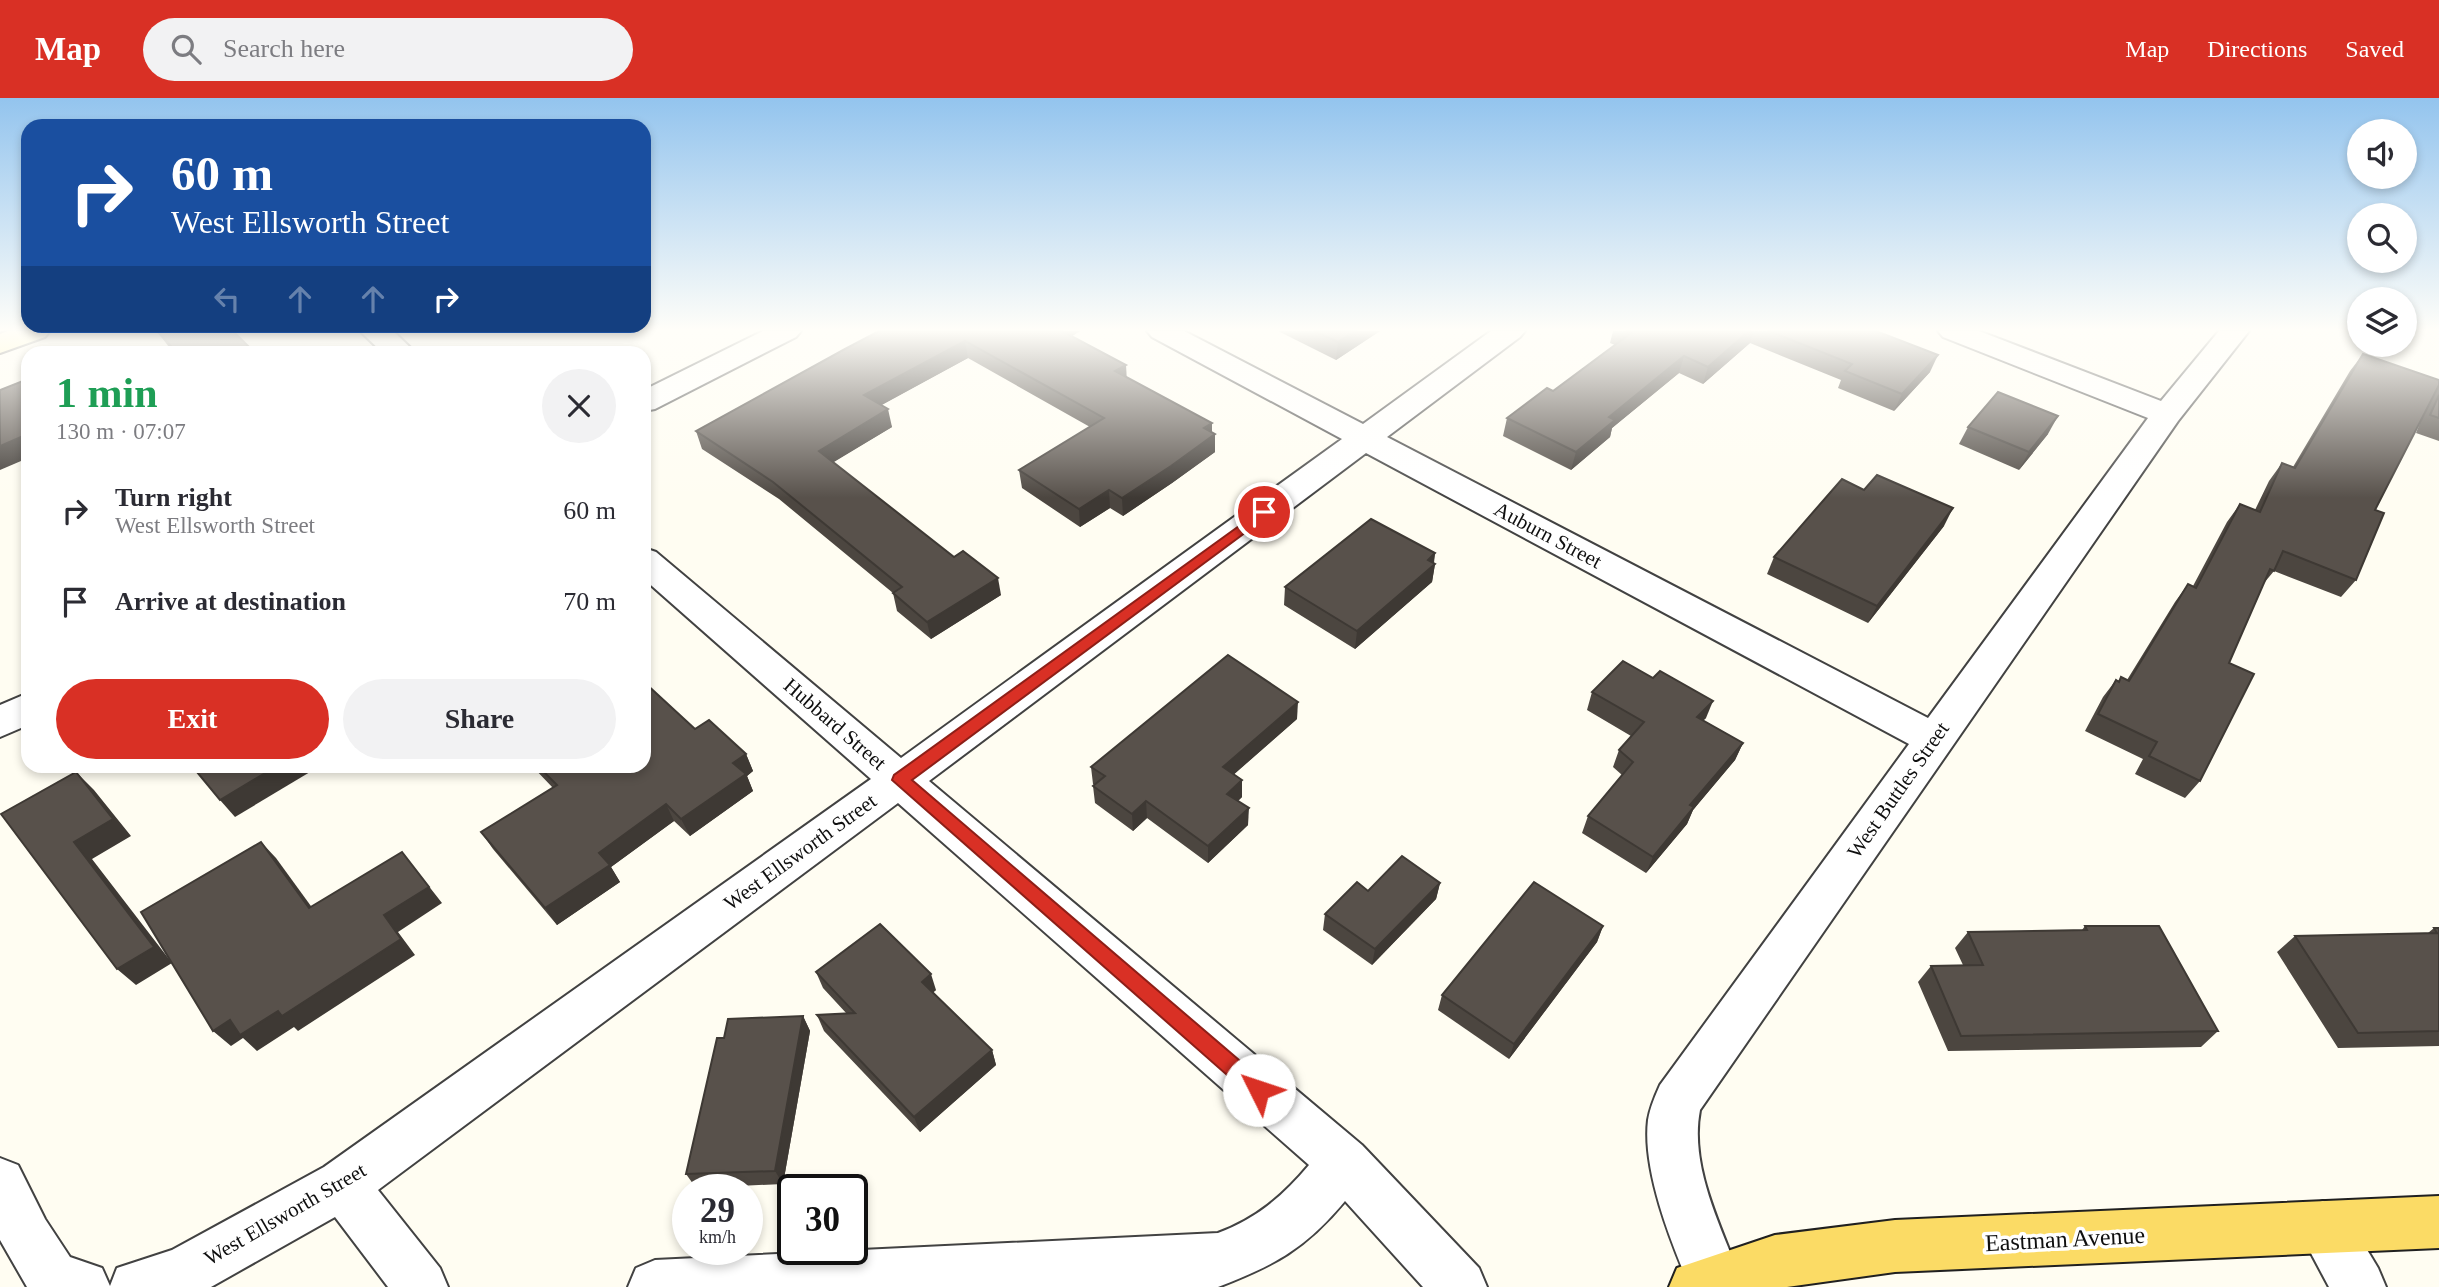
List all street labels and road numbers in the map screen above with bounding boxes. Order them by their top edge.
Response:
street label: Auburn Street [1490,497,1606,573]
street label: Hubbard Street [779,673,891,775]
street label: West Buttles Street [1842,717,1954,863]
street label: West Ellsworth Street [719,789,881,915]
street label: West Ellsworth Street [200,1158,370,1270]
street label: Eastman Avenue [1984,1222,2146,1256]

